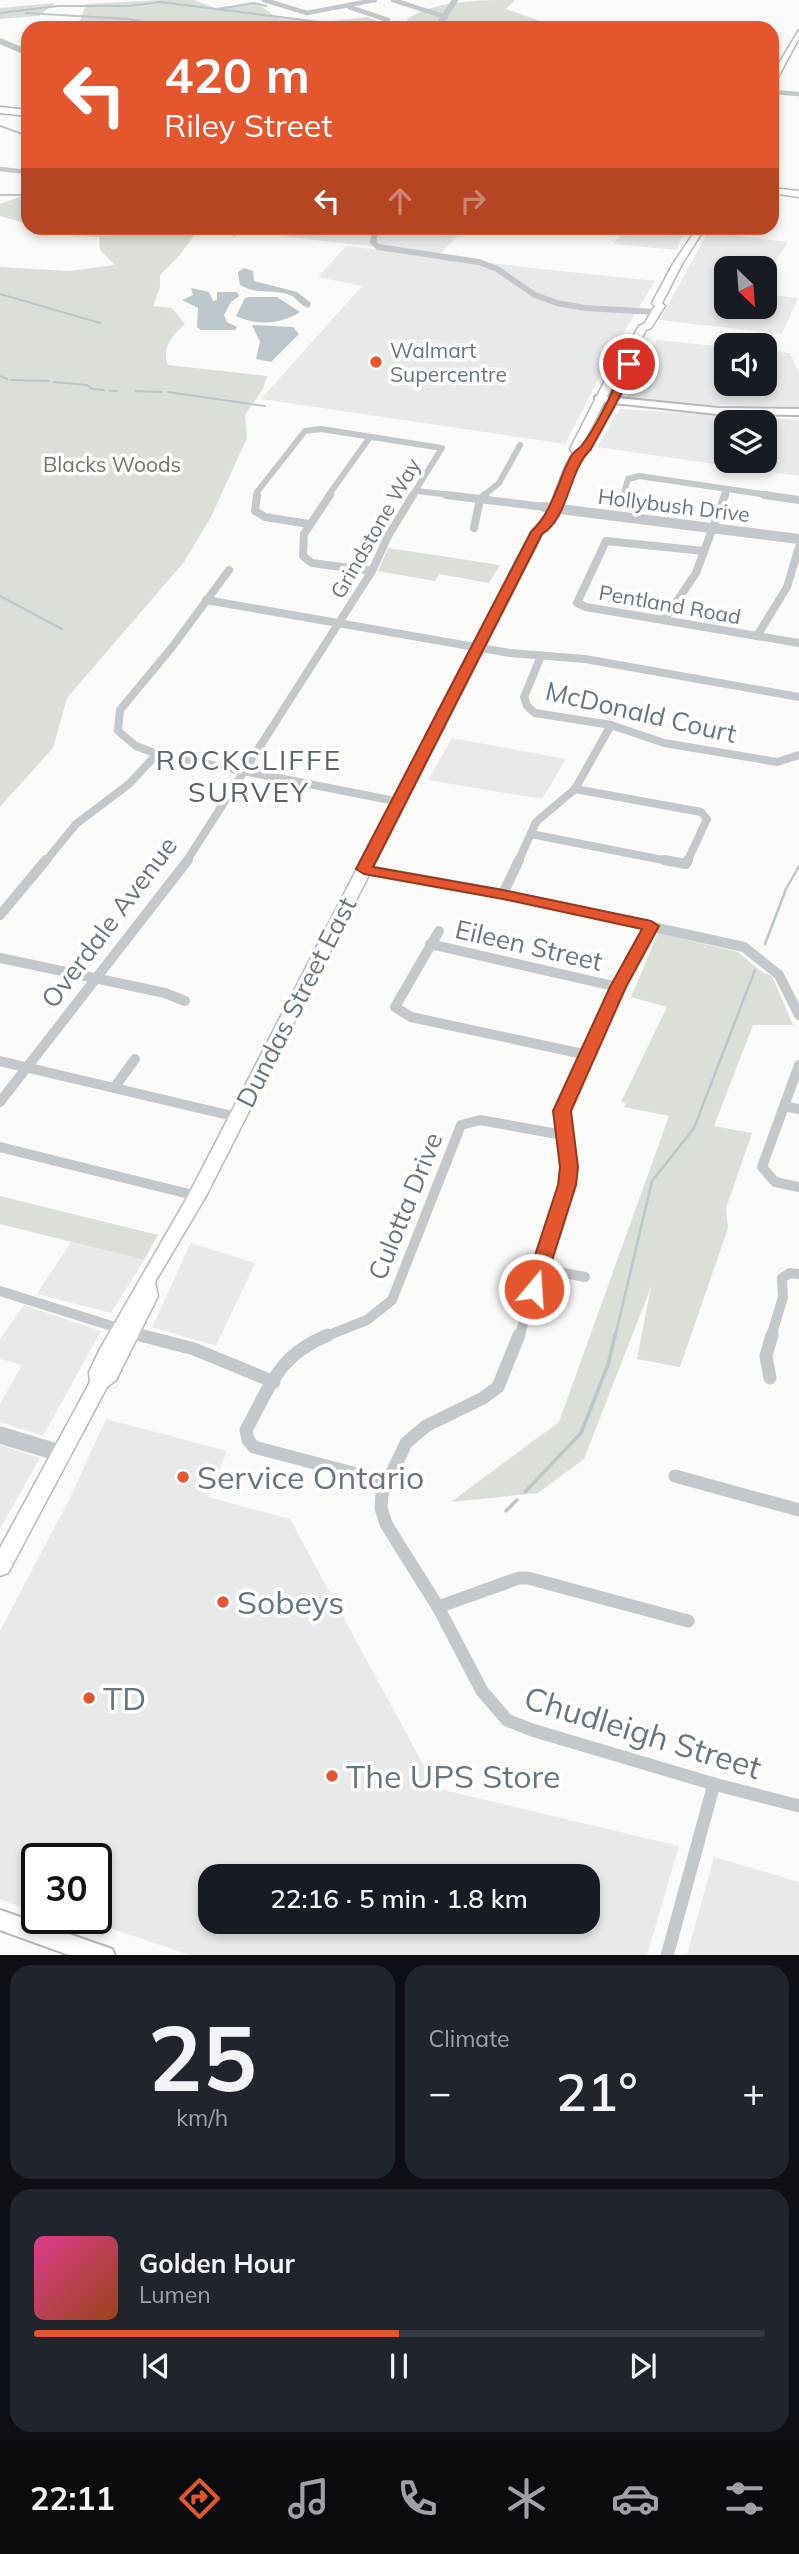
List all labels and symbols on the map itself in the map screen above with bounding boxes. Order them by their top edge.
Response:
north arrow [714,256,777,318]
pin [599,334,659,394]
place label: Walmart Supercentre [390,337,507,387]
marker: Walmart Supercentre [368,354,384,370]
park label: Blacks Woods [43,451,181,477]
street label: Grindstone Way [324,453,426,603]
street label: Hollybush Drive [597,483,751,527]
street label: Pentland Road [597,579,743,629]
street label: McDonald Court [542,674,740,750]
district label: ROCKCLIFFE SURVEY [156,742,342,809]
street label: Overdale Avenue [34,830,184,1014]
street label: Dundas Street East [229,891,363,1113]
street label: Eileen Street [452,912,606,978]
street label: Culotta Drive [360,1127,450,1285]
position arrow [497,1252,571,1326]
place label: Service Ontario [197,1457,424,1497]
marker: Service Ontario [175,1469,191,1485]
place label: Sobeys [237,1582,344,1622]
marker: Sobeys [215,1594,231,1610]
street label: Chudleigh Street [520,1677,766,1787]
place label: TD [103,1678,146,1718]
marker: TD [81,1690,97,1706]
place label: The UPS Store [346,1756,560,1796]
marker: The UPS Store [324,1768,340,1784]
speed limit sign: 30 [21,1843,112,1934]

